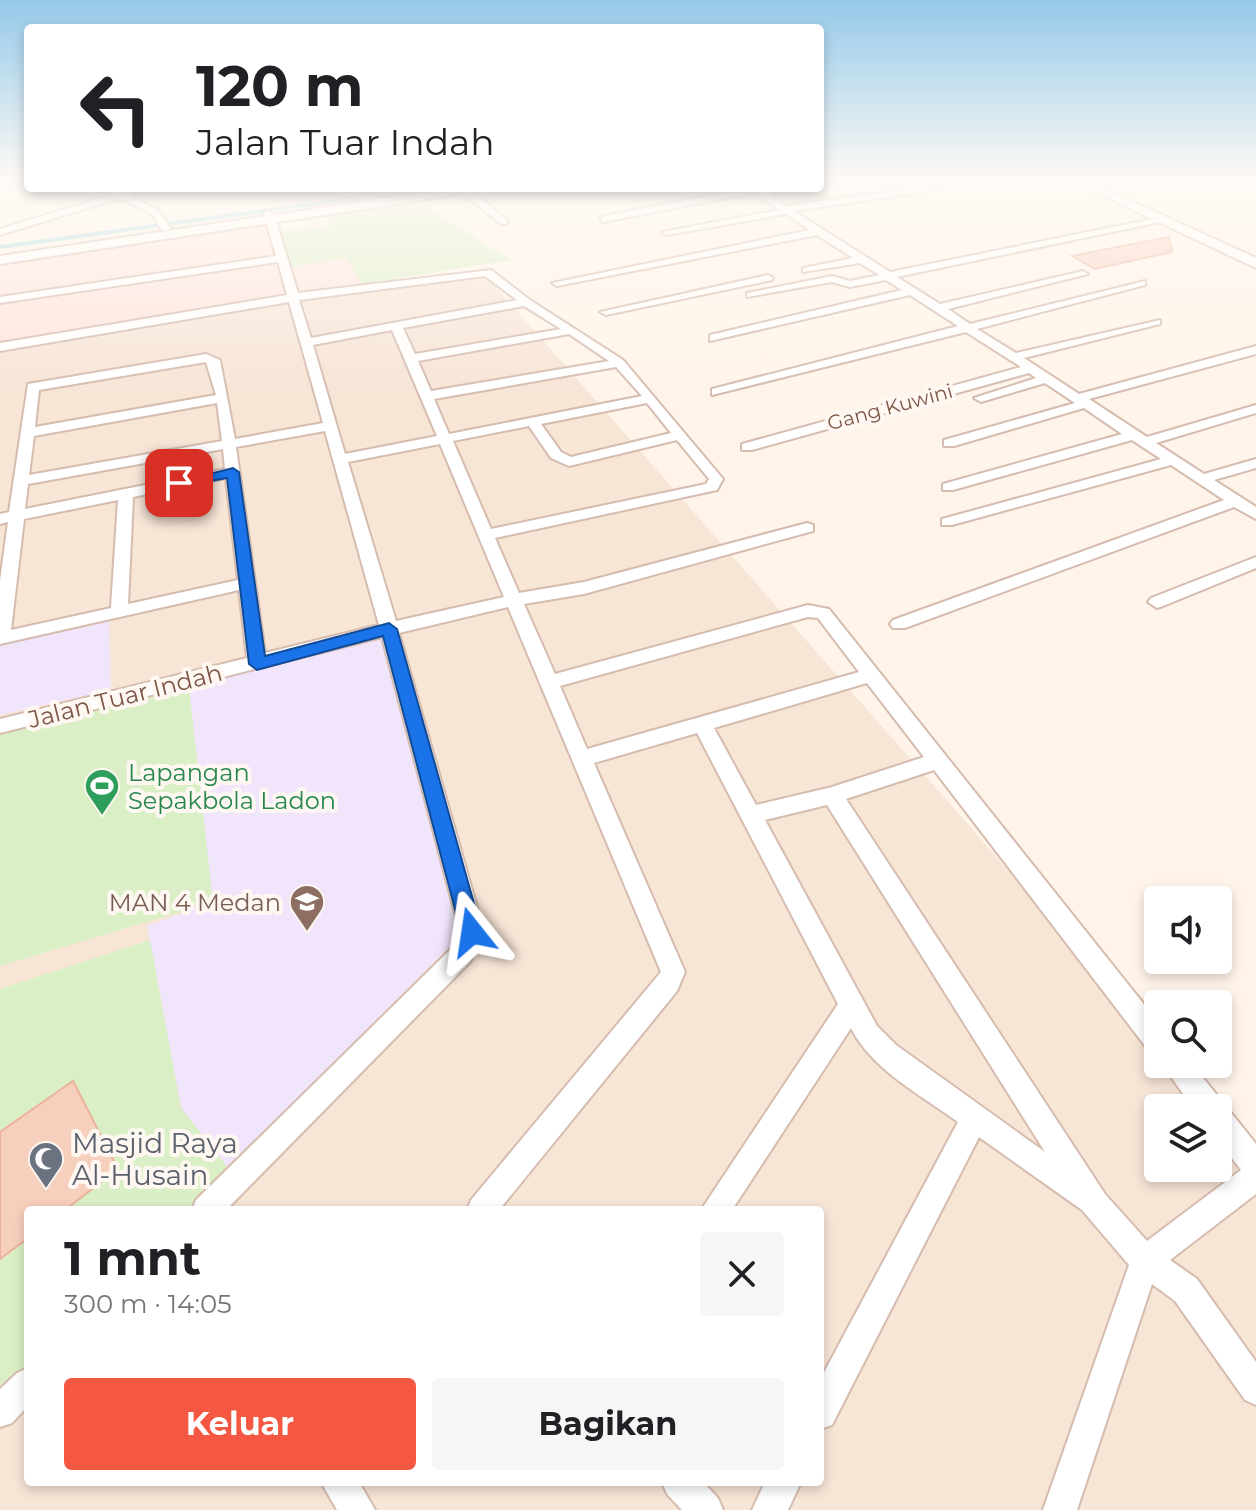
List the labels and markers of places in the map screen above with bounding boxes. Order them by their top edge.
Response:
pin [145,449,213,517]
place label: Lapangan Sepakbola Ladon [128,758,336,815]
sports icon: Lapangan Sepakbola Ladon [83,767,121,817]
school or university icon: MAN 4 Medan [288,883,326,933]
place label: MAN 4 Medan [109,888,281,917]
place label: Masjid Raya Al-Husain [72,1126,238,1192]
mosque icon: Masjid Raya Al-Husain [27,1140,65,1190]

